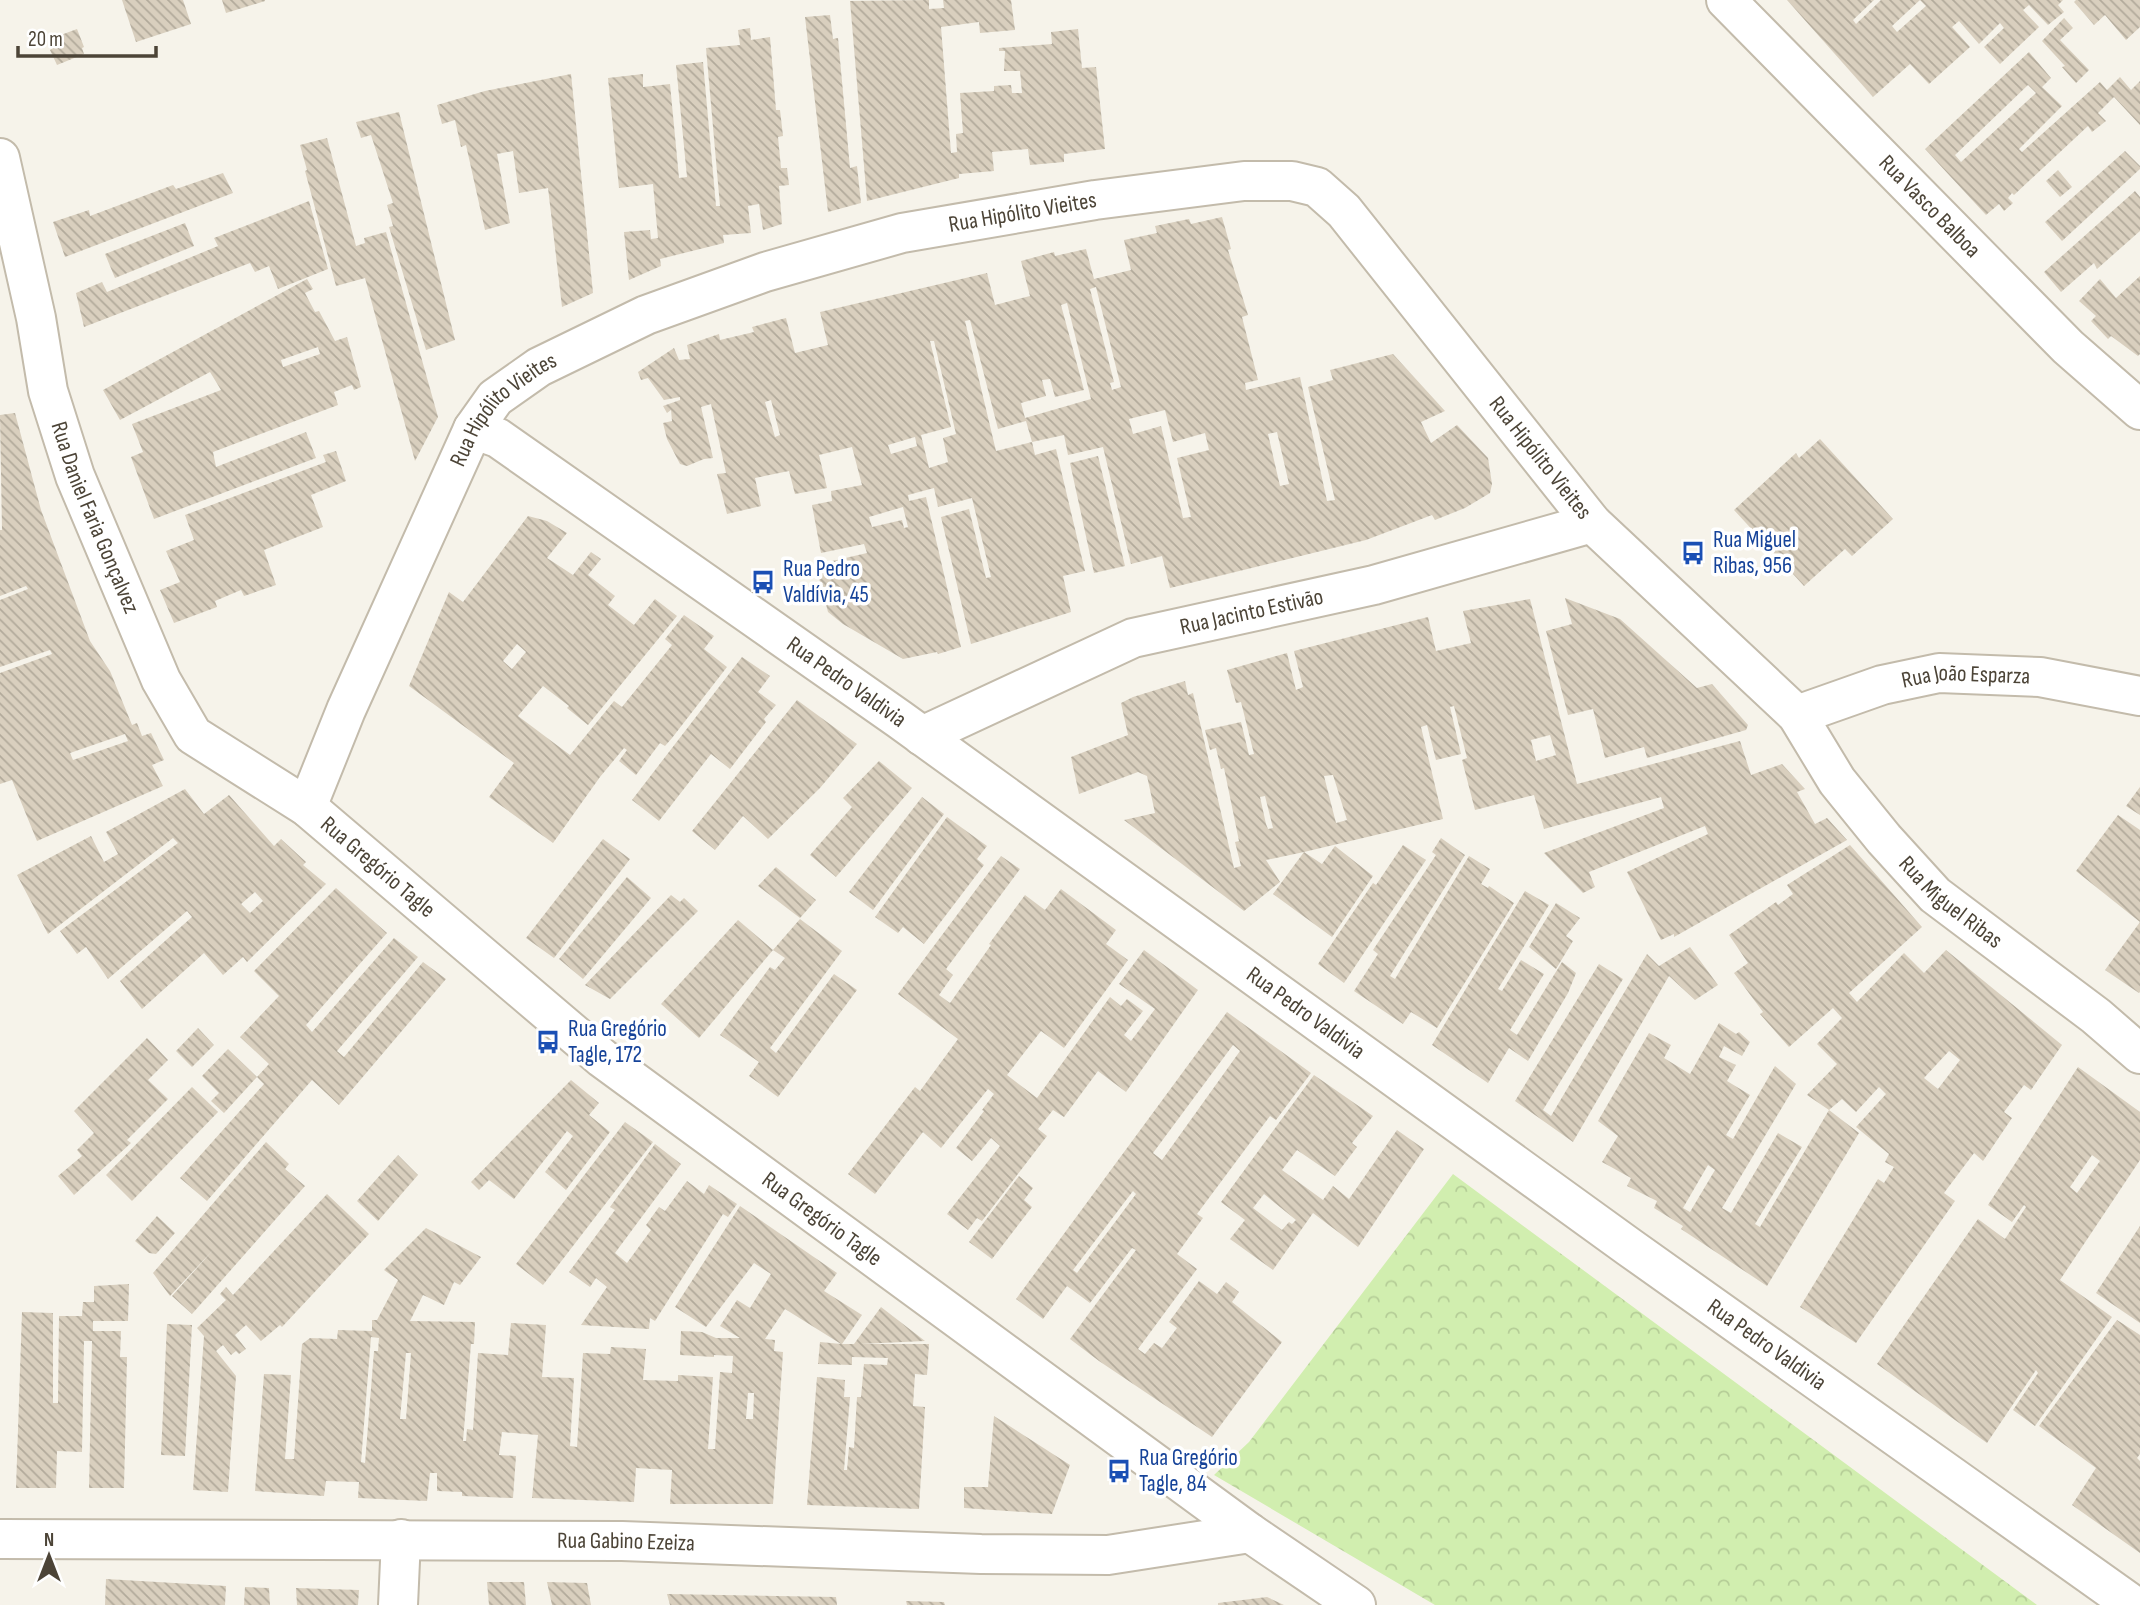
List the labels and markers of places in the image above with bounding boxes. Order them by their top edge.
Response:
place label: Rua Miguel Ribas, 956 [1713,526,1796,580]
bus stop icon: Rua Miguel Ribas, 956 [1679,539,1707,567]
place label: Rua Pedro Valdívia, 45 [783,555,869,609]
bus stop icon: Rua Pedro Valdívia, 45 [749,568,777,596]
place label: Rua Gregório Tagle, 172 [568,1015,667,1069]
bus stop icon: Rua Gregório Tagle, 172 [534,1028,562,1056]
place label: Rua Gregório Tagle, 84 [1139,1444,1238,1498]
bus stop icon: Rua Gregório Tagle, 84 [1105,1457,1133,1485]

